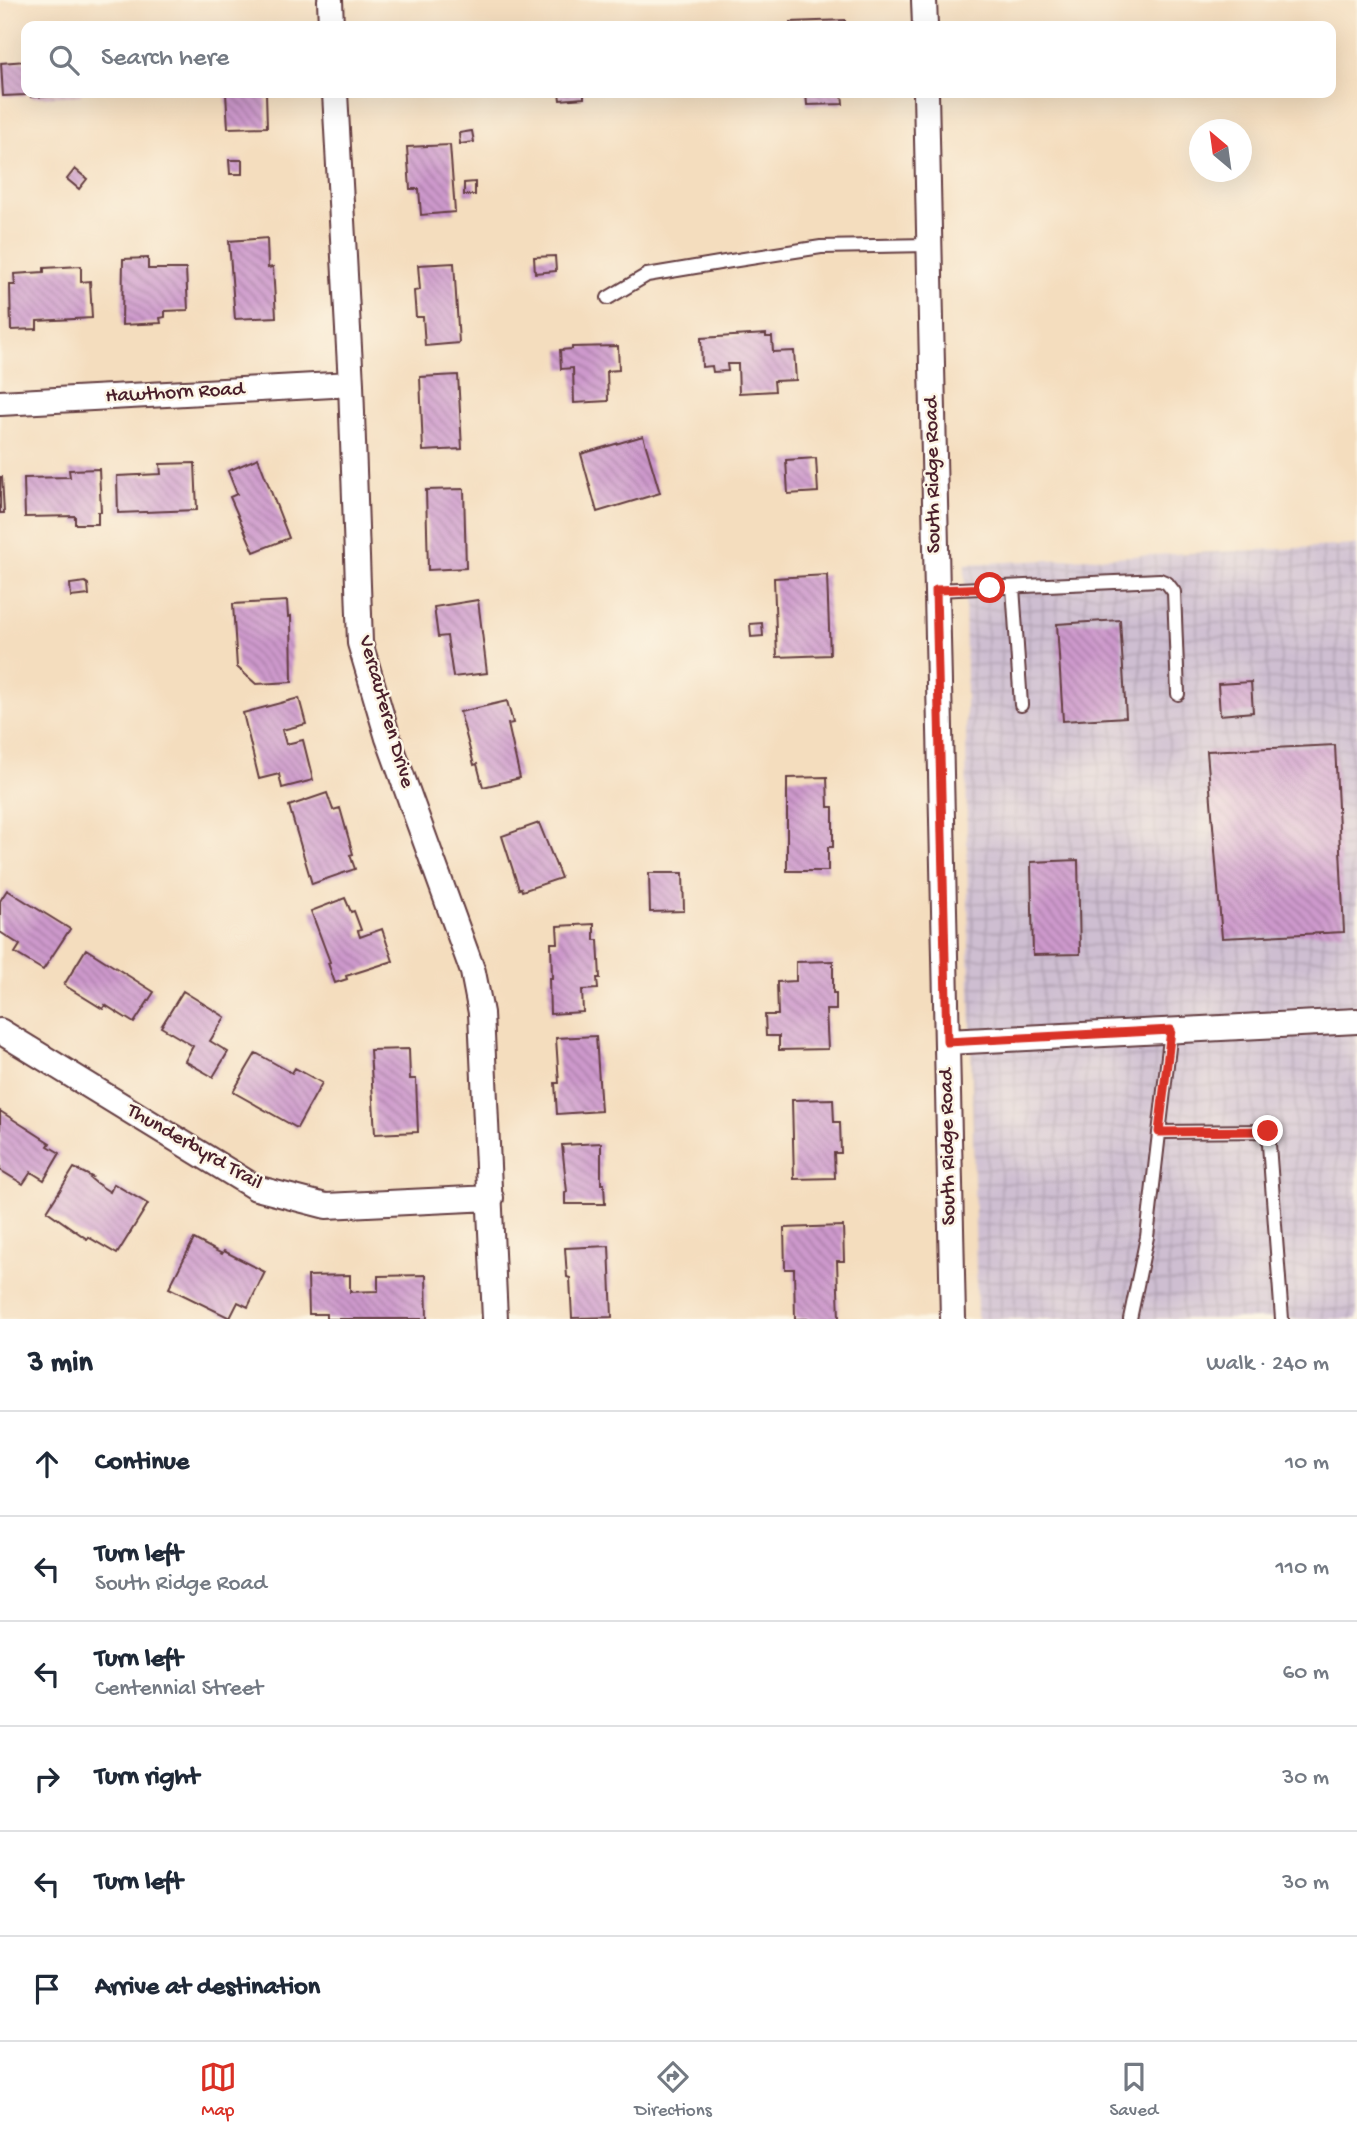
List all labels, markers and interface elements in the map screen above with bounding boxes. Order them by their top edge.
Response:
search box [21,21,1336,98]
icon: search [45,41,83,79]
text: Search here [101,44,229,75]
north arrow [1189,119,1252,182]
street label: Hawthorn Road [105,378,247,410]
street label: South Ridge Road [920,395,948,554]
route start [974,572,1005,603]
street label: Vercauteren Drive [351,632,419,792]
street label: South Ridge Road [935,1067,963,1226]
street label: Thunderbyrd Trail [121,1099,266,1197]
route end [1252,1115,1283,1146]
text: 3 min [28,1347,93,1382]
text: Walk · 240 m [1206,1351,1329,1378]
icon: ahead [28,1445,66,1483]
text: Continue [95,1448,189,1479]
text: 10 m [1285,1450,1329,1477]
text: Turn left [95,1540,183,1571]
icon: left [28,1550,66,1588]
text: 110 m [1276,1555,1329,1582]
text: South Ridge Road [95,1571,267,1598]
text: Turn left [95,1645,183,1676]
icon: left [28,1655,66,1693]
text: 60 m [1283,1660,1329,1687]
text: Centennial Street [95,1676,263,1703]
icon: right [28,1760,66,1798]
text: Turn right [95,1763,199,1794]
text: 30 m [1282,1765,1329,1792]
icon: left [28,1865,66,1903]
text: Turn left [95,1868,183,1899]
text: 30 m [1282,1870,1329,1897]
icon: arrive [28,1970,66,2008]
text: Arrive at destination [95,1973,320,2004]
tab: Map [199,2058,237,2123]
tab: Directions [635,2058,712,2123]
tab: Saved [1109,2058,1158,2123]

